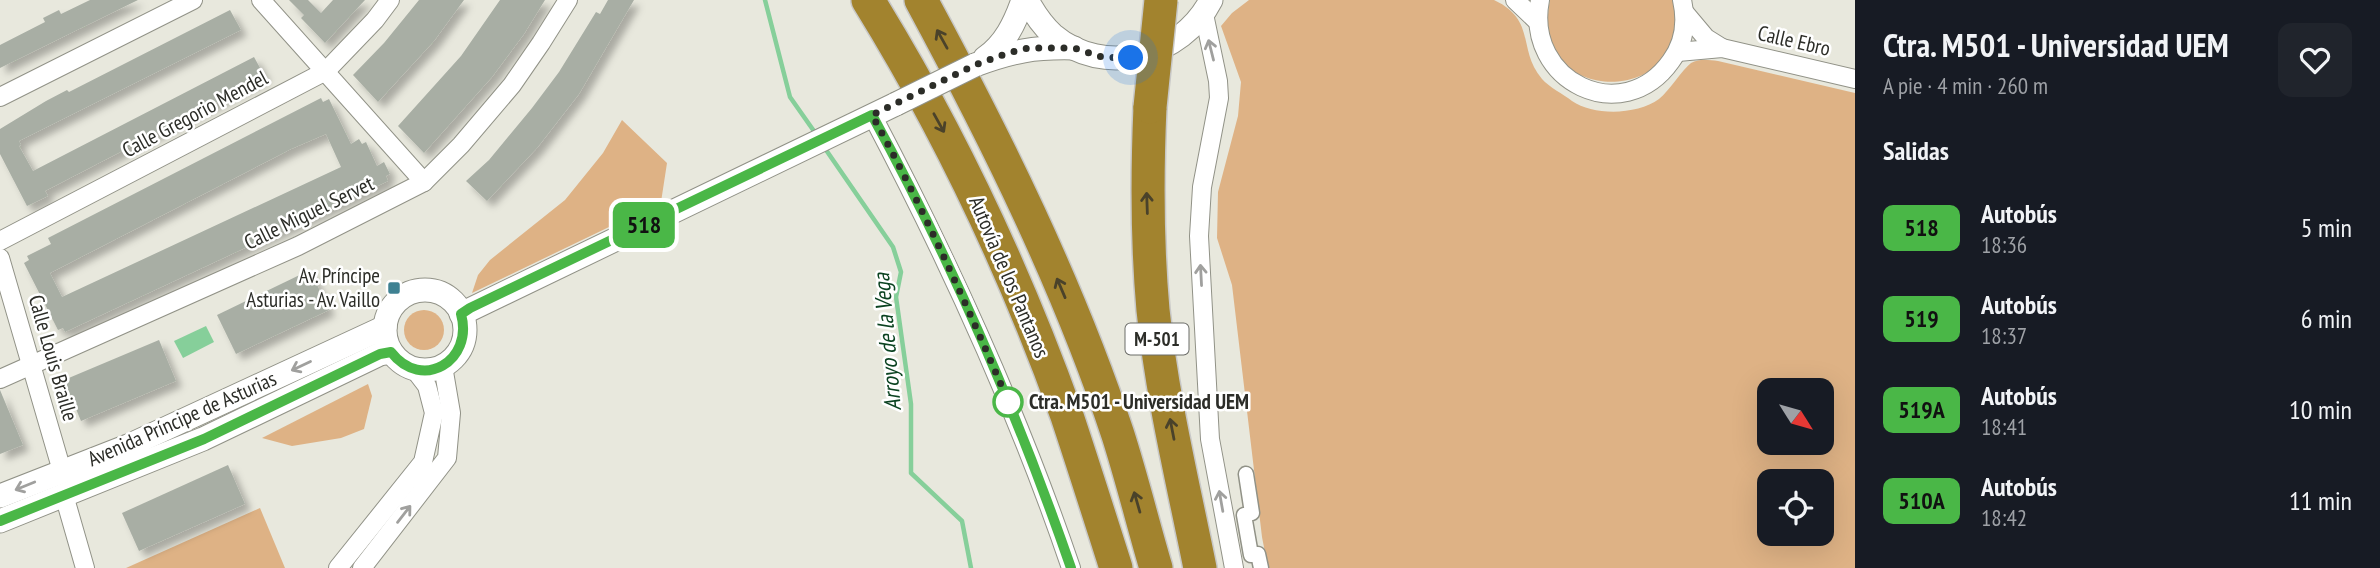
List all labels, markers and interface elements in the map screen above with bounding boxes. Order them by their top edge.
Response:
street label: Calle Ebro [1755,19,1833,62]
text: Ctra. M501 - Universidad UEM [1883,23,2229,66]
button: heart [2278,23,2352,97]
one-way arrow [935,29,948,50]
one-way arrow [1204,39,1217,62]
your location [1113,40,1148,75]
street label: Calle Gregorio Mendel [117,64,272,163]
text: A pie · 4 min · 260 m [1883,71,2048,100]
one-way arrow [932,112,946,132]
text: Salidas [1883,134,1949,167]
street label: Calle Miguel Servet [240,169,378,256]
street label: Autovía de los Pantanos [963,192,1056,362]
one-way arrow [1141,192,1154,215]
text: Autobús [1981,197,2057,230]
line badge: 518 [604,202,684,248]
text: 518 [627,209,661,240]
text: 5 min [2301,211,2352,244]
text: 518 [1904,212,1939,243]
text: 18:36 [1981,230,2027,259]
place label: Av. Príncipe Asturias - Av. Vaillo [246,262,380,313]
one-way arrow [1194,264,1207,286]
water label: Arroyo de la Vega [866,270,907,412]
one-way arrow [1053,278,1066,300]
marker: Av. Príncipe Asturias - Av. Vaillo [386,280,402,296]
text: Autobús [1981,288,2057,321]
street label: Calle Louis Braille [23,292,84,424]
text: 6 min [2301,302,2352,335]
text: 519 [1904,303,1939,334]
text: 18:37 [1981,321,2027,350]
road number: M-501 [1126,324,1188,354]
one-way arrow [291,360,312,373]
street label: Avenida Príncipe de Asturias [83,365,280,472]
north arrow [1757,378,1834,455]
map controls [1757,378,1834,546]
text: Autobús [1981,379,2057,412]
marker: Ctra. M501 - Universidad UEM [993,387,1023,417]
place label: Ctra. M501 - Universidad UEM [1029,388,1249,415]
text: 10 min [2289,393,2352,426]
text: 519A [1898,394,1945,425]
text: 18:41 [1981,412,2027,441]
one-way arrow [1164,418,1178,441]
button: locate [1757,469,1834,546]
text: Autobús [1981,470,2057,503]
one-way arrow [15,481,36,494]
text: 11 min [2289,484,2352,517]
text: 510A [1898,485,1945,516]
one-way arrow [1214,490,1228,513]
one-way arrow [1130,492,1143,514]
text: 18:42 [1981,503,2027,532]
one-way arrow [396,505,411,524]

